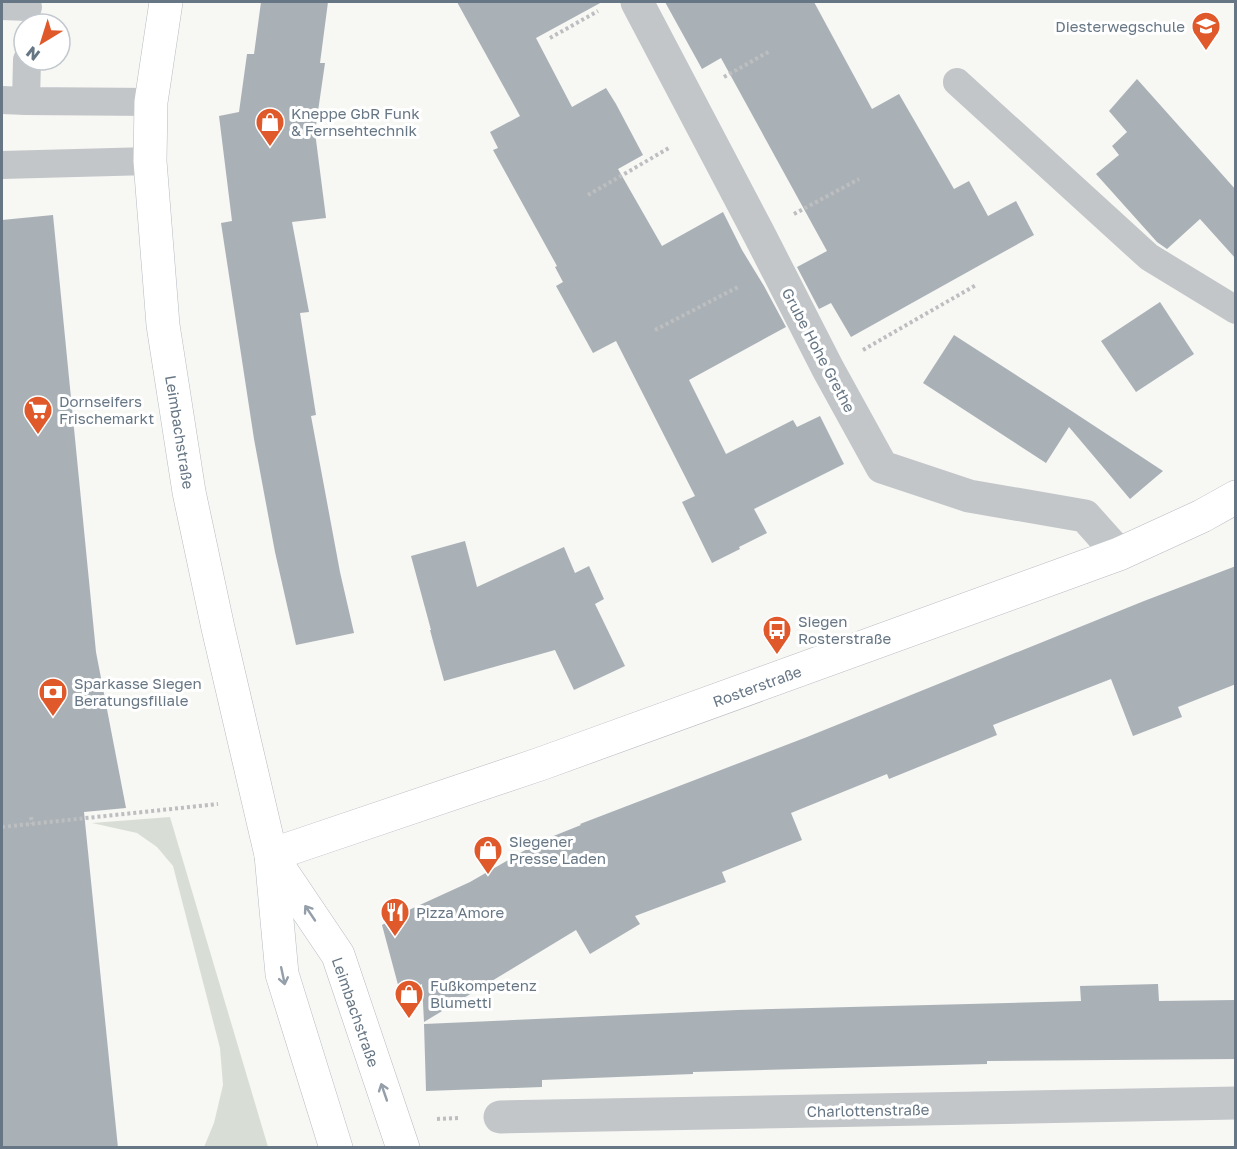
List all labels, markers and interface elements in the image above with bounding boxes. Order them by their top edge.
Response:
school or university icon: Diesterwegschule [1190,10,1222,52]
north arrow [12,12,72,72]
place label: Diesterwegschule [1055,17,1185,35]
text: N [22,42,44,65]
place label: Kneppe GbR Funk & Fernsehtechnik [291,104,420,139]
shop icon: Kneppe GbR Funk & Fernsehtechnik [254,106,286,148]
street label: Grube Hohe Grethe [779,285,860,415]
street label: Leimbachstraße [162,374,198,491]
place label: Dornseifers Frischemarkt [59,392,154,427]
supermarket icon: Dornseifers Frischemarkt [22,394,54,436]
place label: Siegen Rosterstraße [798,612,891,647]
bus stop icon: Siegen Rosterstraße [761,614,793,656]
street label: Rosterstraße [710,662,804,710]
place label: Sparkasse Siegen Beratungsfiliale [74,674,202,709]
bank icon: Sparkasse Siegen Beratungsfiliale [37,676,69,718]
place label: Siegener Presse Laden [509,832,606,867]
shop icon: Siegener Presse Laden [472,834,504,876]
restaurant icon: Pizza Amore [379,896,411,938]
place label: Pizza Amore [416,903,505,921]
one-way arrow [304,905,316,922]
street label: Leimbachstraße [329,955,383,1070]
one-way arrow [278,966,289,985]
place label: Fußkompetenz Blumetti [430,976,537,1011]
shop icon: Fußkompetenz Blumetti [393,978,425,1020]
one-way arrow [378,1083,389,1102]
street label: Charlottenstraße [807,1100,930,1120]

